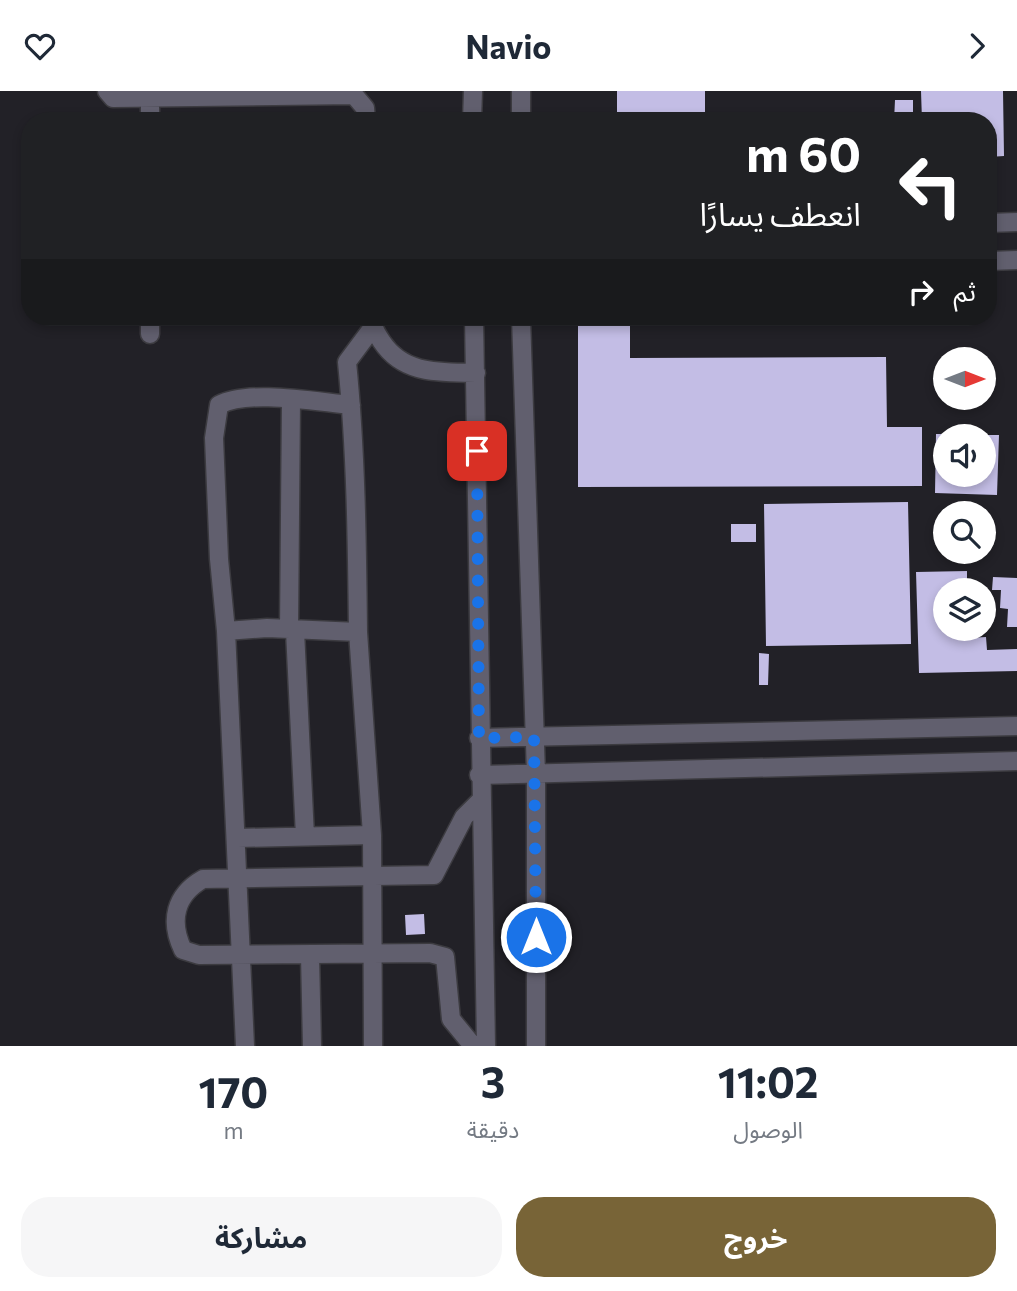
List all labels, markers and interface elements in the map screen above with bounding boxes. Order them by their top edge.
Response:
text: Navio [466,26,551,66]
icon: heart [21,27,59,65]
icon: forward [958,27,996,65]
text: 60 m [746,122,861,182]
icon: left [885,140,976,231]
text: انعطف يسارًا [699,193,861,233]
icon: right [902,273,940,311]
text: ثم [954,275,976,306]
north arrow [933,347,996,409]
map controls [933,347,996,641]
pin [447,421,507,481]
button: sound [933,424,996,487]
icon: arrive [458,432,496,470]
button: search [933,501,996,564]
button: layers [933,578,996,641]
position arrow [499,900,573,974]
text: 3 [481,1055,505,1107]
text: 11:02 [718,1055,818,1107]
text: 170 [199,1065,268,1117]
text: دقيقة [467,1115,519,1143]
text: الوصول [733,1115,803,1143]
text: m [223,1116,243,1144]
button: مشاركة [21,1197,502,1277]
button: خروج [516,1197,996,1277]

